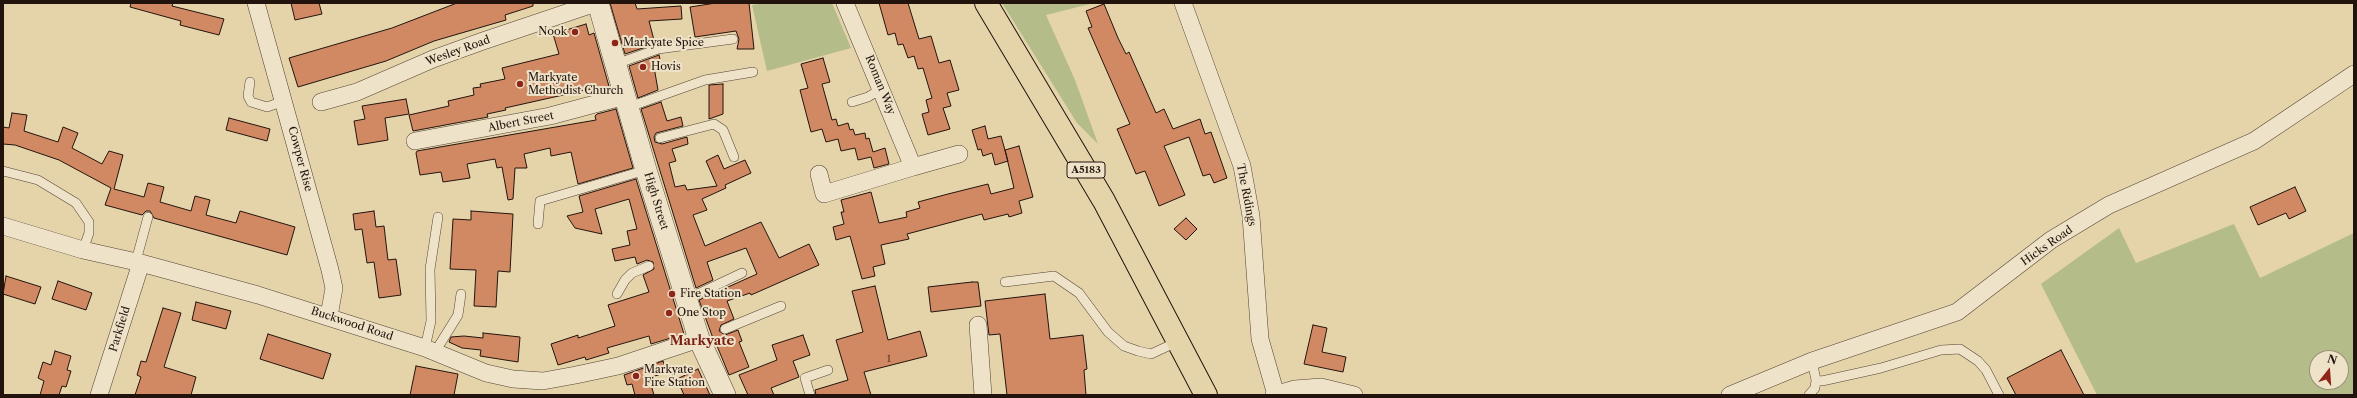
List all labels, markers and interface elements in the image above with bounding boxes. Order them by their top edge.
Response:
place label: Nook [538,25,567,39]
marker: Nook [570,27,580,37]
street label: Wesley Road [424,33,492,69]
place label: Markyate Spice [623,36,704,50]
marker: Markyate Spice [610,38,620,48]
street label: Roman Way [862,53,898,117]
place label: Hovis [651,60,681,74]
marker: Hovis [638,62,648,72]
place label: Markyate Methodist Church [528,71,623,97]
marker: Markyate Methodist Church [515,79,525,89]
street label: Albert Street [487,109,555,135]
street label: Cowper Rise [285,125,315,193]
road number: A5183 [1067,162,1105,178]
street label: The Ridings [1233,163,1259,227]
street label: High Street [641,171,671,231]
street label: Hicks Road [2019,223,2075,269]
place label: Fire Station [680,287,741,301]
marker: Fire Station [667,289,677,299]
street label: Parkfield [107,305,133,353]
street label: Buckwood Road [309,305,395,343]
place label: One Stop [677,306,726,320]
marker: One Stop [664,308,674,318]
district label: Markyate [670,333,734,349]
north arrow [2309,350,2349,390]
text: N [2326,351,2339,368]
house number: 1 [887,354,891,364]
place label: Markyate Fire Station [644,363,705,389]
marker: Markyate Fire Station [631,371,641,381]

